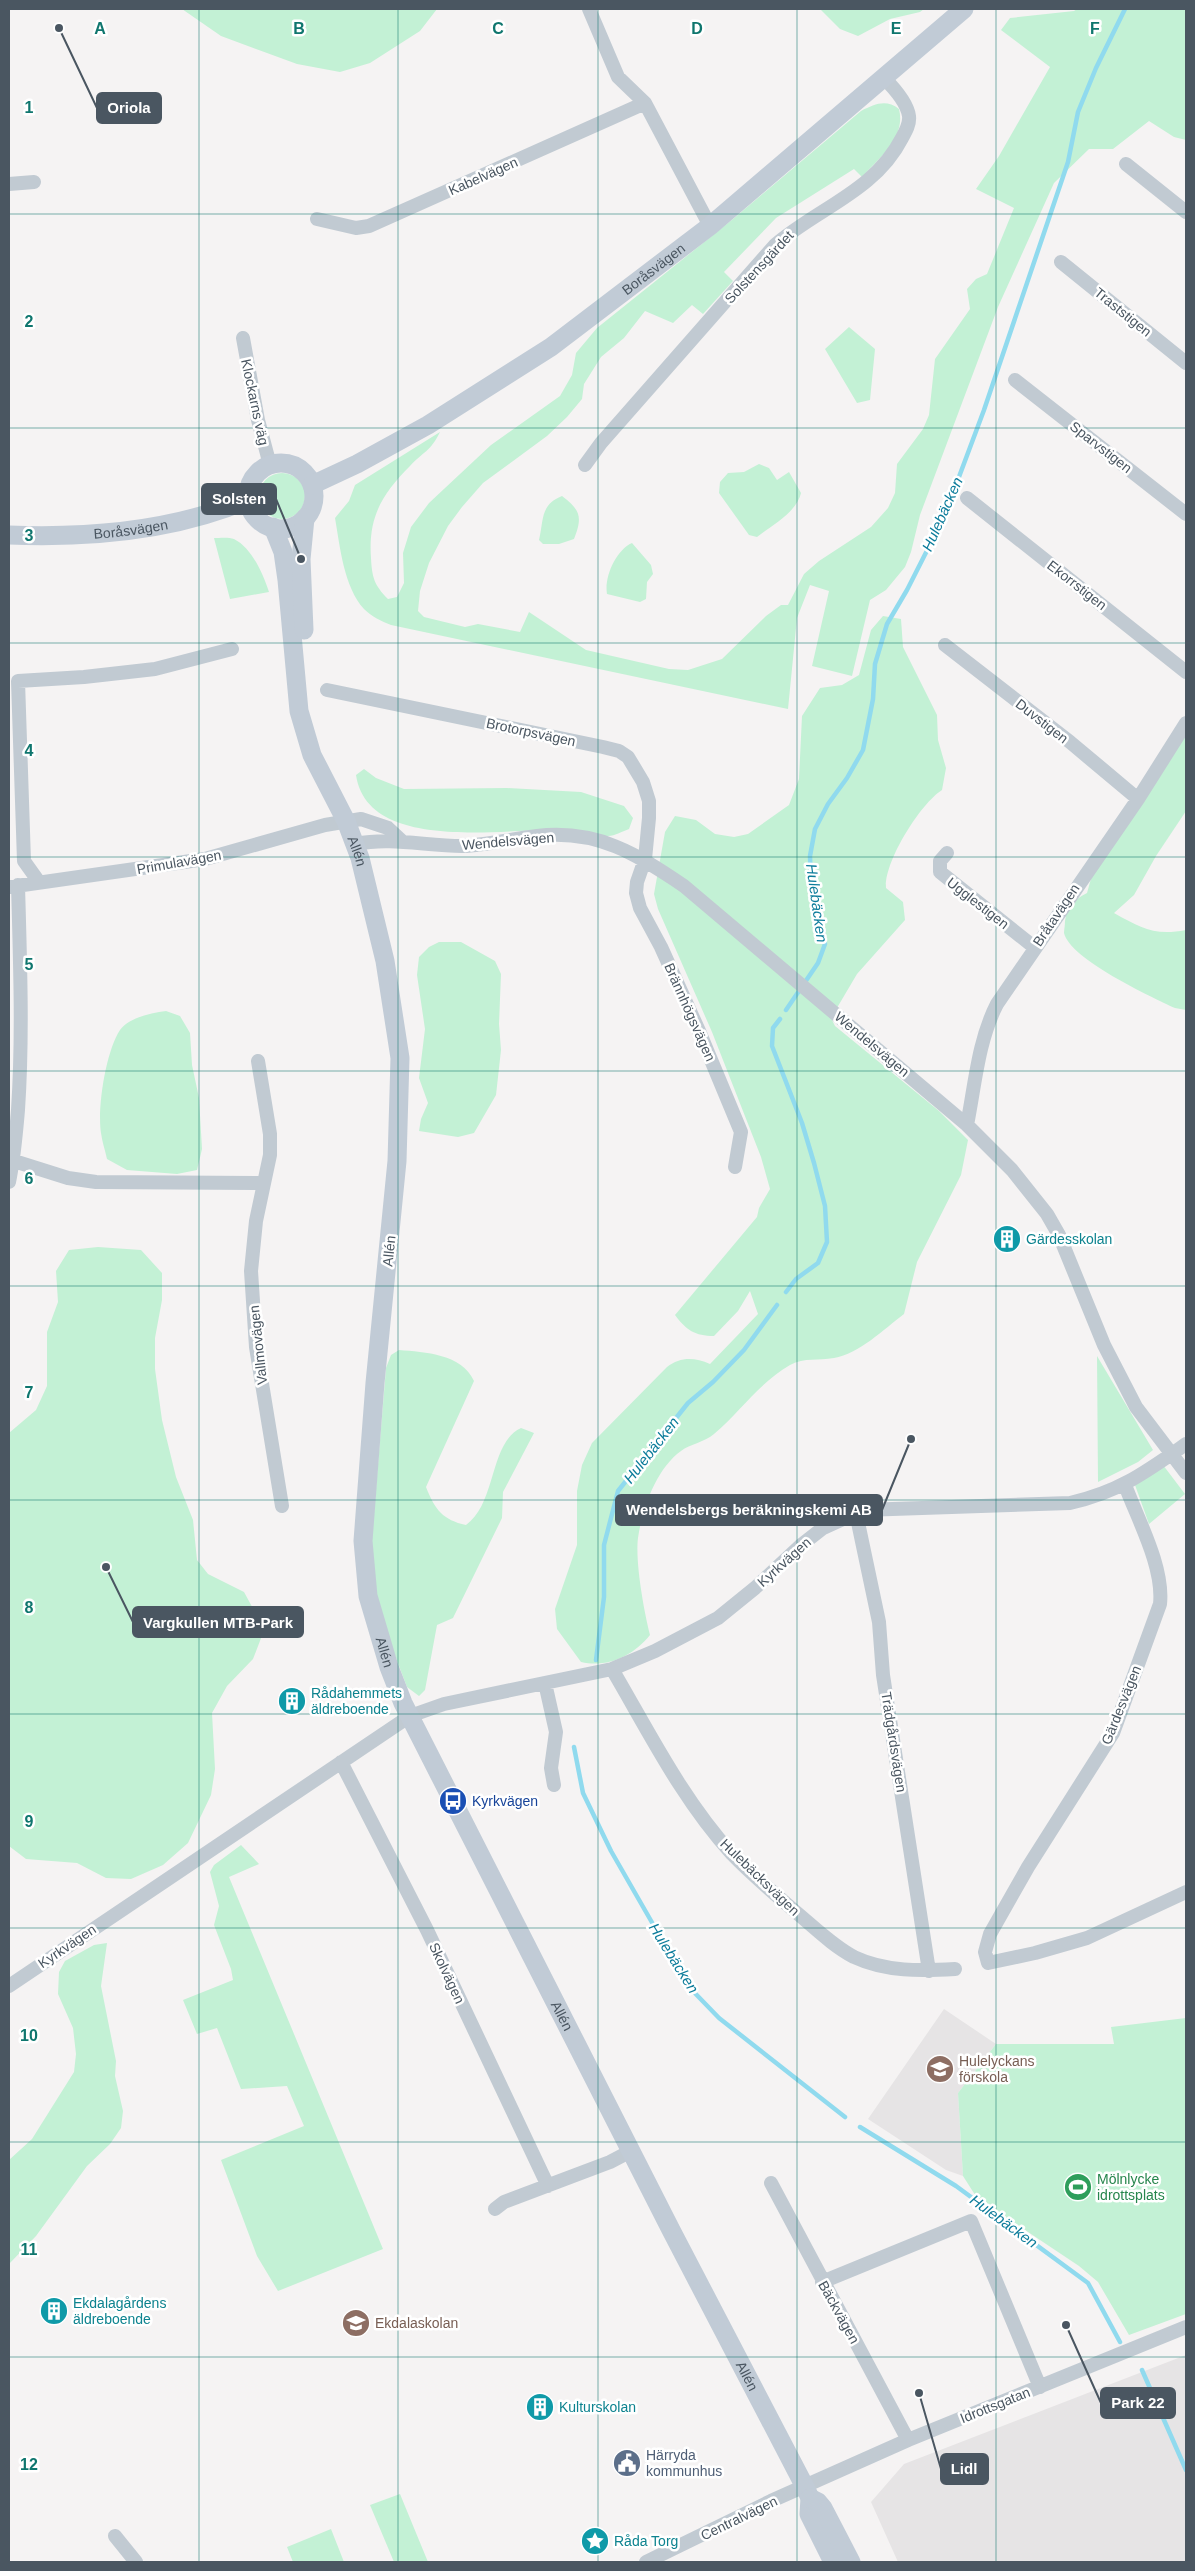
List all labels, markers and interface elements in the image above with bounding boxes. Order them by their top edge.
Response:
text: A [94,20,106,37]
text: B [293,20,305,37]
text: C [492,20,504,37]
text: D [691,20,703,37]
text: E [891,20,902,37]
text: F [1090,20,1100,37]
callout: Oriola [97,93,161,123]
text: 1 [25,99,34,116]
text: Oriola [107,99,151,116]
street label: Kabelvägen [446,154,520,198]
street label: Solstensgärdet [721,227,797,307]
street label: Boråsvägen [619,240,688,298]
street label: Traststigen [1091,284,1155,340]
text: 2 [25,313,34,330]
street label: Klockarns väg [238,357,272,447]
street label: Sparvstigen [1067,418,1135,476]
water label: Hulebäcken [918,474,966,554]
callout: Solsten [202,484,276,514]
text: Solsten [212,490,266,507]
street label: Boråsvägen [93,516,169,542]
text: 3 [25,527,34,544]
street label: Ekorrstigen [1044,557,1110,613]
street label: Duvstigen [1013,696,1071,746]
street label: Brotorpsvägen [485,715,577,749]
text: 4 [25,742,34,759]
street label: Wendelsvägen [461,829,555,853]
street label: Allén [344,834,370,868]
street label: Primulavägen [135,847,223,877]
water label: Hulebäcken [803,863,831,943]
street label: Ugglestigen [944,874,1012,932]
street label: Bråtavägen [1029,881,1083,949]
text: 5 [25,956,34,973]
street label: Brännhögsvägen [661,960,719,1064]
street label: Wendelsvägen [831,1008,913,1080]
text: 6 [25,1170,34,1187]
building icon: Gärdesskolan [992,1224,1022,1254]
place label: Gärdesskolan [1026,1231,1112,1247]
street label: Allén [379,1235,399,1267]
street label: Vallmovägen [246,1304,270,1386]
text: 7 [25,1384,34,1401]
water label: Hulebäcken [620,1414,682,1486]
callout: Wendelsbergs beräkningskemi AB [616,1495,882,1525]
text: Wendelsbergs beräkningskemi AB [626,1501,872,1518]
street label: Kyrkvägen [754,1534,814,1590]
text: 8 [25,1599,34,1616]
callout: Vargkullen MTB-Park [133,1607,303,1637]
text: Vargkullen MTB-Park [143,1614,294,1631]
street label: Allén [373,1635,397,1669]
street label: Gärdesvägen [1098,1663,1144,1747]
place label: Rådahemmets äldreboende [311,1685,402,1717]
building icon: Rådahemmets äldreboende [277,1686,307,1716]
street label: Trädgårdsvägen [878,1691,910,1793]
bus stop icon: Kyrkvägen [438,1786,468,1816]
place label: Kyrkvägen [472,1793,538,1809]
text: 9 [25,1813,34,1830]
street label: Hulebäcksvägen [717,1835,803,1919]
water label: Hulebäcken [646,1920,702,1996]
street label: Kyrkvägen [35,1921,99,1971]
street label: Skolvägen [426,1940,468,2006]
street label: Allén [548,1998,576,2033]
text: 10 [20,2027,38,2044]
place label: Hulelyckans förskola [959,2053,1034,2085]
school or university icon: Hulelyckans förskola [925,2054,955,2084]
place label: Mölnlycke idrottsplats [1097,2171,1165,2203]
sports icon: Mölnlycke idrottsplats [1063,2172,1093,2202]
water label: Hulebäcken [967,2191,1041,2251]
text: 11 [21,2241,38,2258]
street label: Bäckvägen [815,2278,863,2346]
place label: Ekdalagårdens äldreboende [73,2295,166,2327]
building icon: Ekdalagårdens äldreboende [39,2296,69,2326]
school or university icon: Ekdalaskolan [341,2308,371,2338]
place label: Ekdalaskolan [375,2315,458,2331]
street label: Allén [733,2359,761,2394]
street label: Idrottsgatan [958,2384,1032,2426]
callout: Park 22 [1101,2388,1175,2418]
building icon: Kulturskolan [525,2392,555,2422]
text: Park 22 [1111,2394,1165,2411]
place label: Kulturskolan [559,2399,636,2415]
place label: Härryda kommunhus [646,2447,722,2479]
public building icon: Härryda kommunhus [612,2448,642,2478]
callout: Lidl [941,2454,988,2484]
text: 12 [20,2456,38,2473]
text: Lidl [951,2460,977,2477]
street label: Centralvägen [698,2493,780,2543]
place icon: Råda Torg [580,2526,610,2556]
place label: Råda Torg [614,2533,678,2549]

